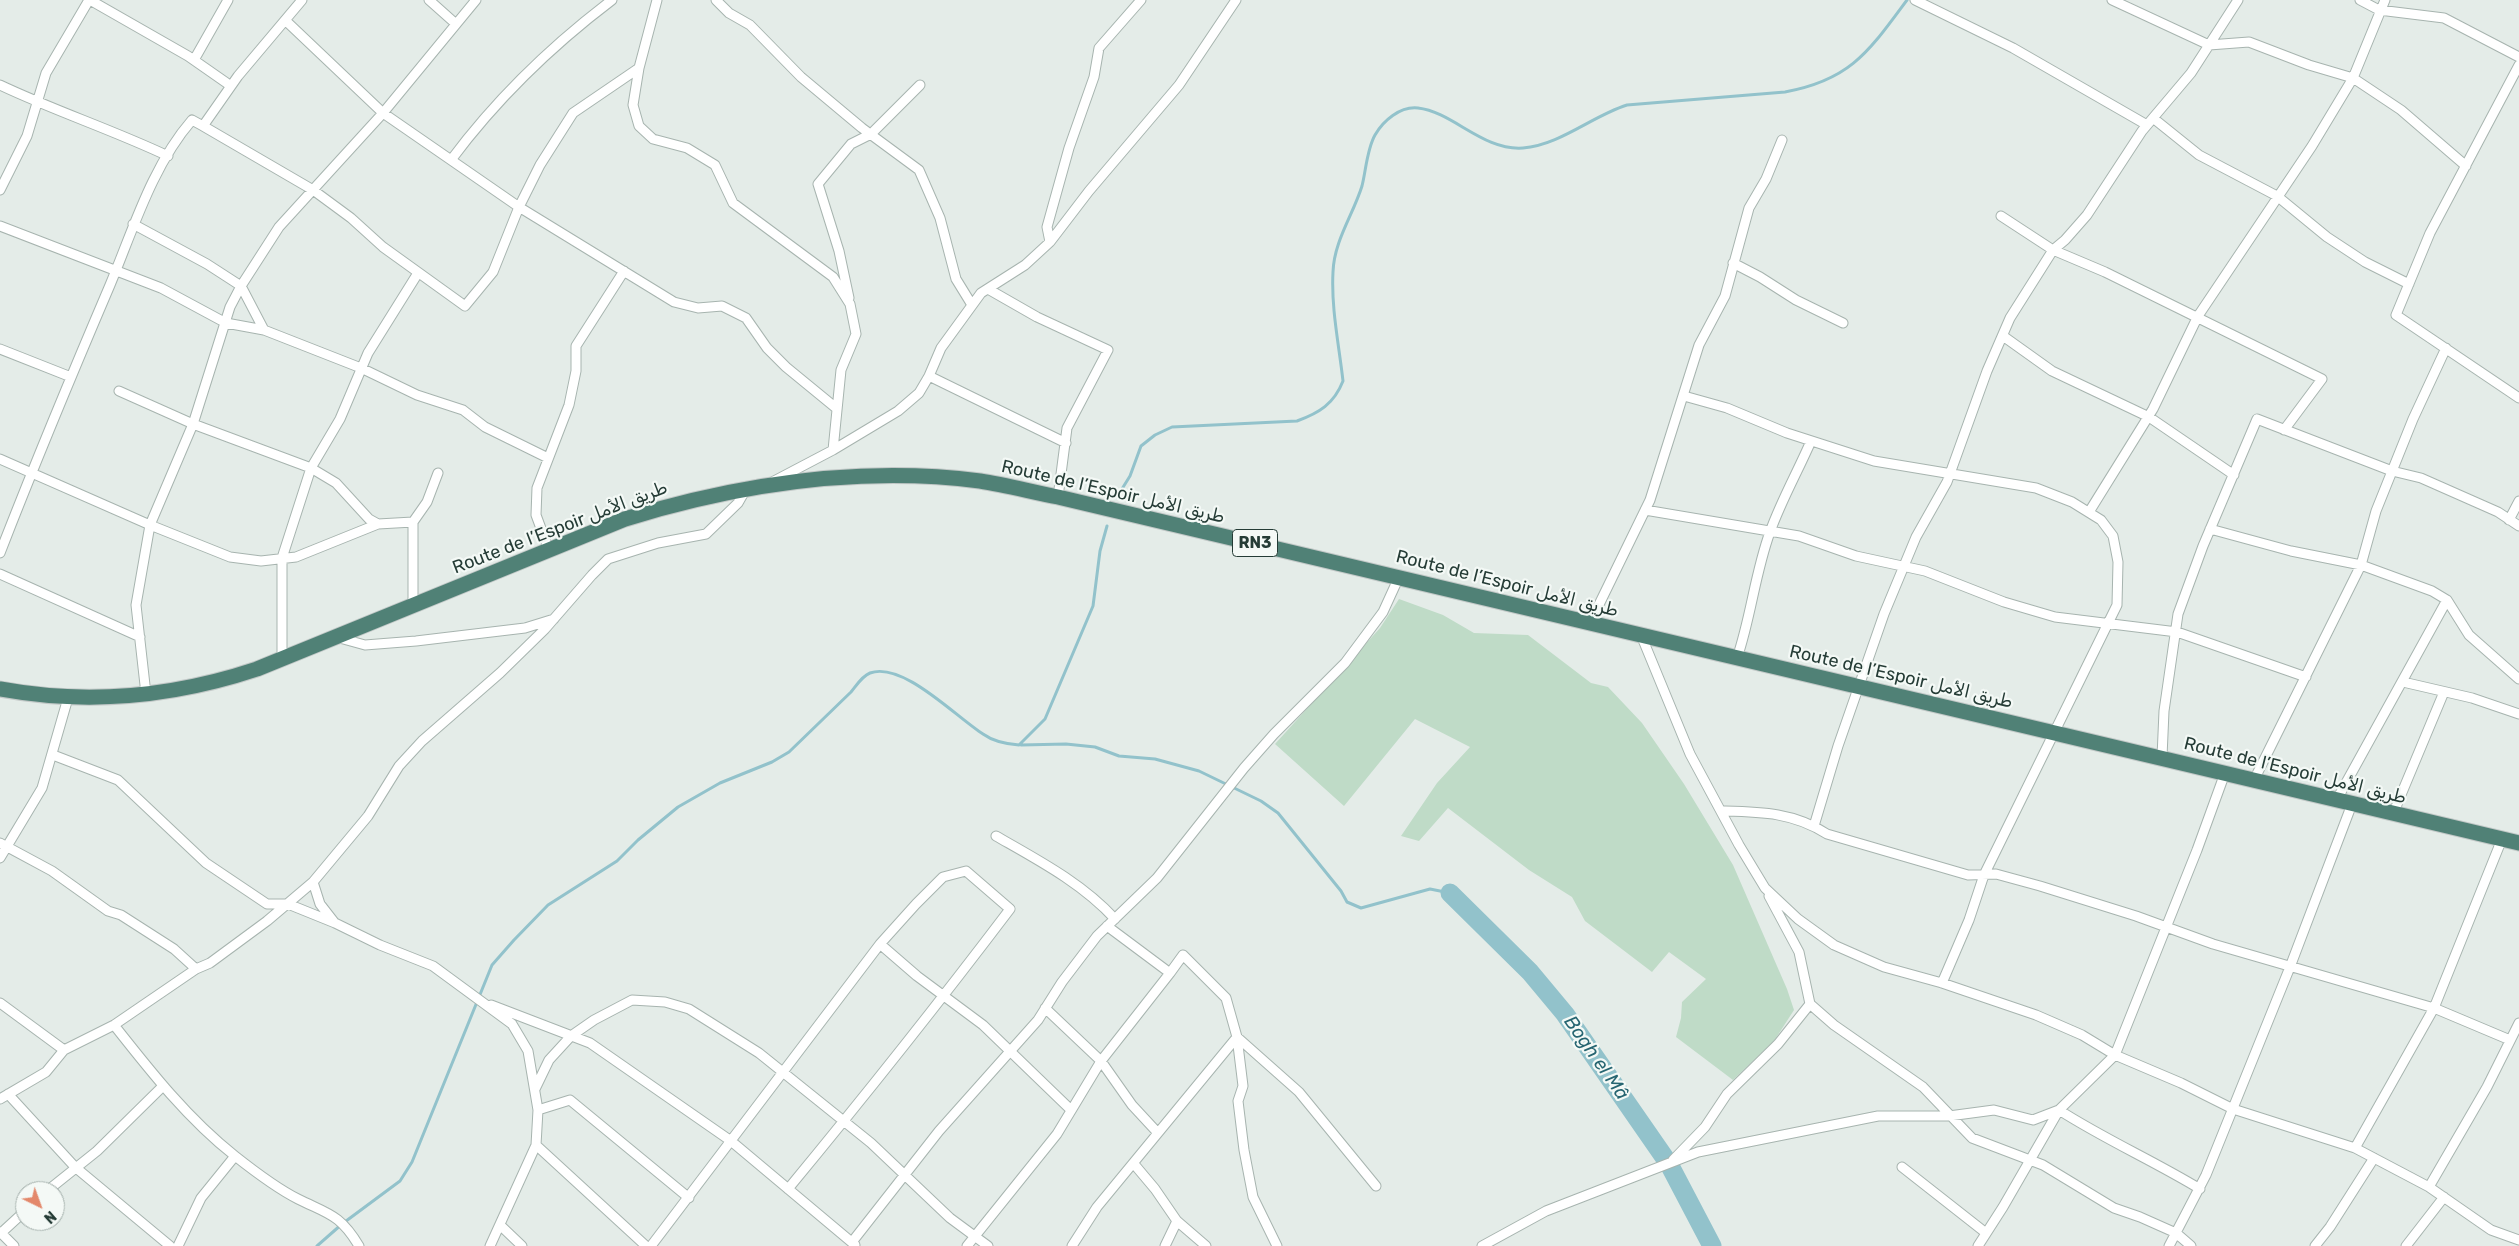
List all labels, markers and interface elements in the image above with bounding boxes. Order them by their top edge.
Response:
street label: Route de l’Espoir طريق الأمل [999,456,1227,528]
street label: Route de l’Espoir طريق الأمل [450,477,670,579]
road number: RN3 [1232,530,1278,556]
street label: Route de l’Espoir طريق الأمل [1394,546,1620,622]
street label: Route de l’Espoir طريق الأمل [1787,641,2015,713]
street label: Route de l’Espoir طريق الأمل [2182,733,2408,809]
water label: Bogh el Mâ [1559,1012,1633,1104]
north arrow [15,1181,65,1231]
text: N [40,1207,59,1226]

